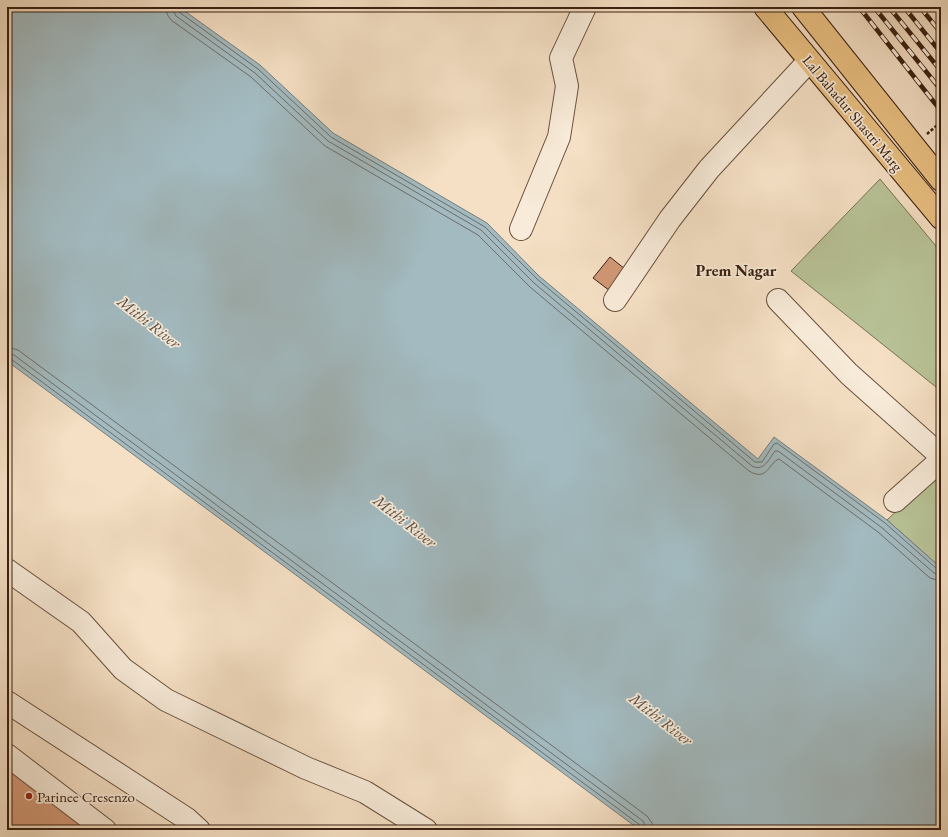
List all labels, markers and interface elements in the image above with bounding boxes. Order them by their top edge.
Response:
street label: Lal Bahadur Shastri Marg [799,51,908,175]
district label: Prem Nagar [696,260,777,281]
water label: Mithi River [112,290,186,354]
water label: Mithi River [368,489,442,553]
water label: Mithi River [624,687,698,751]
place label: Parinee Cresenzo [37,787,135,806]
marker: Parinee Cresenzo [24,791,34,801]

